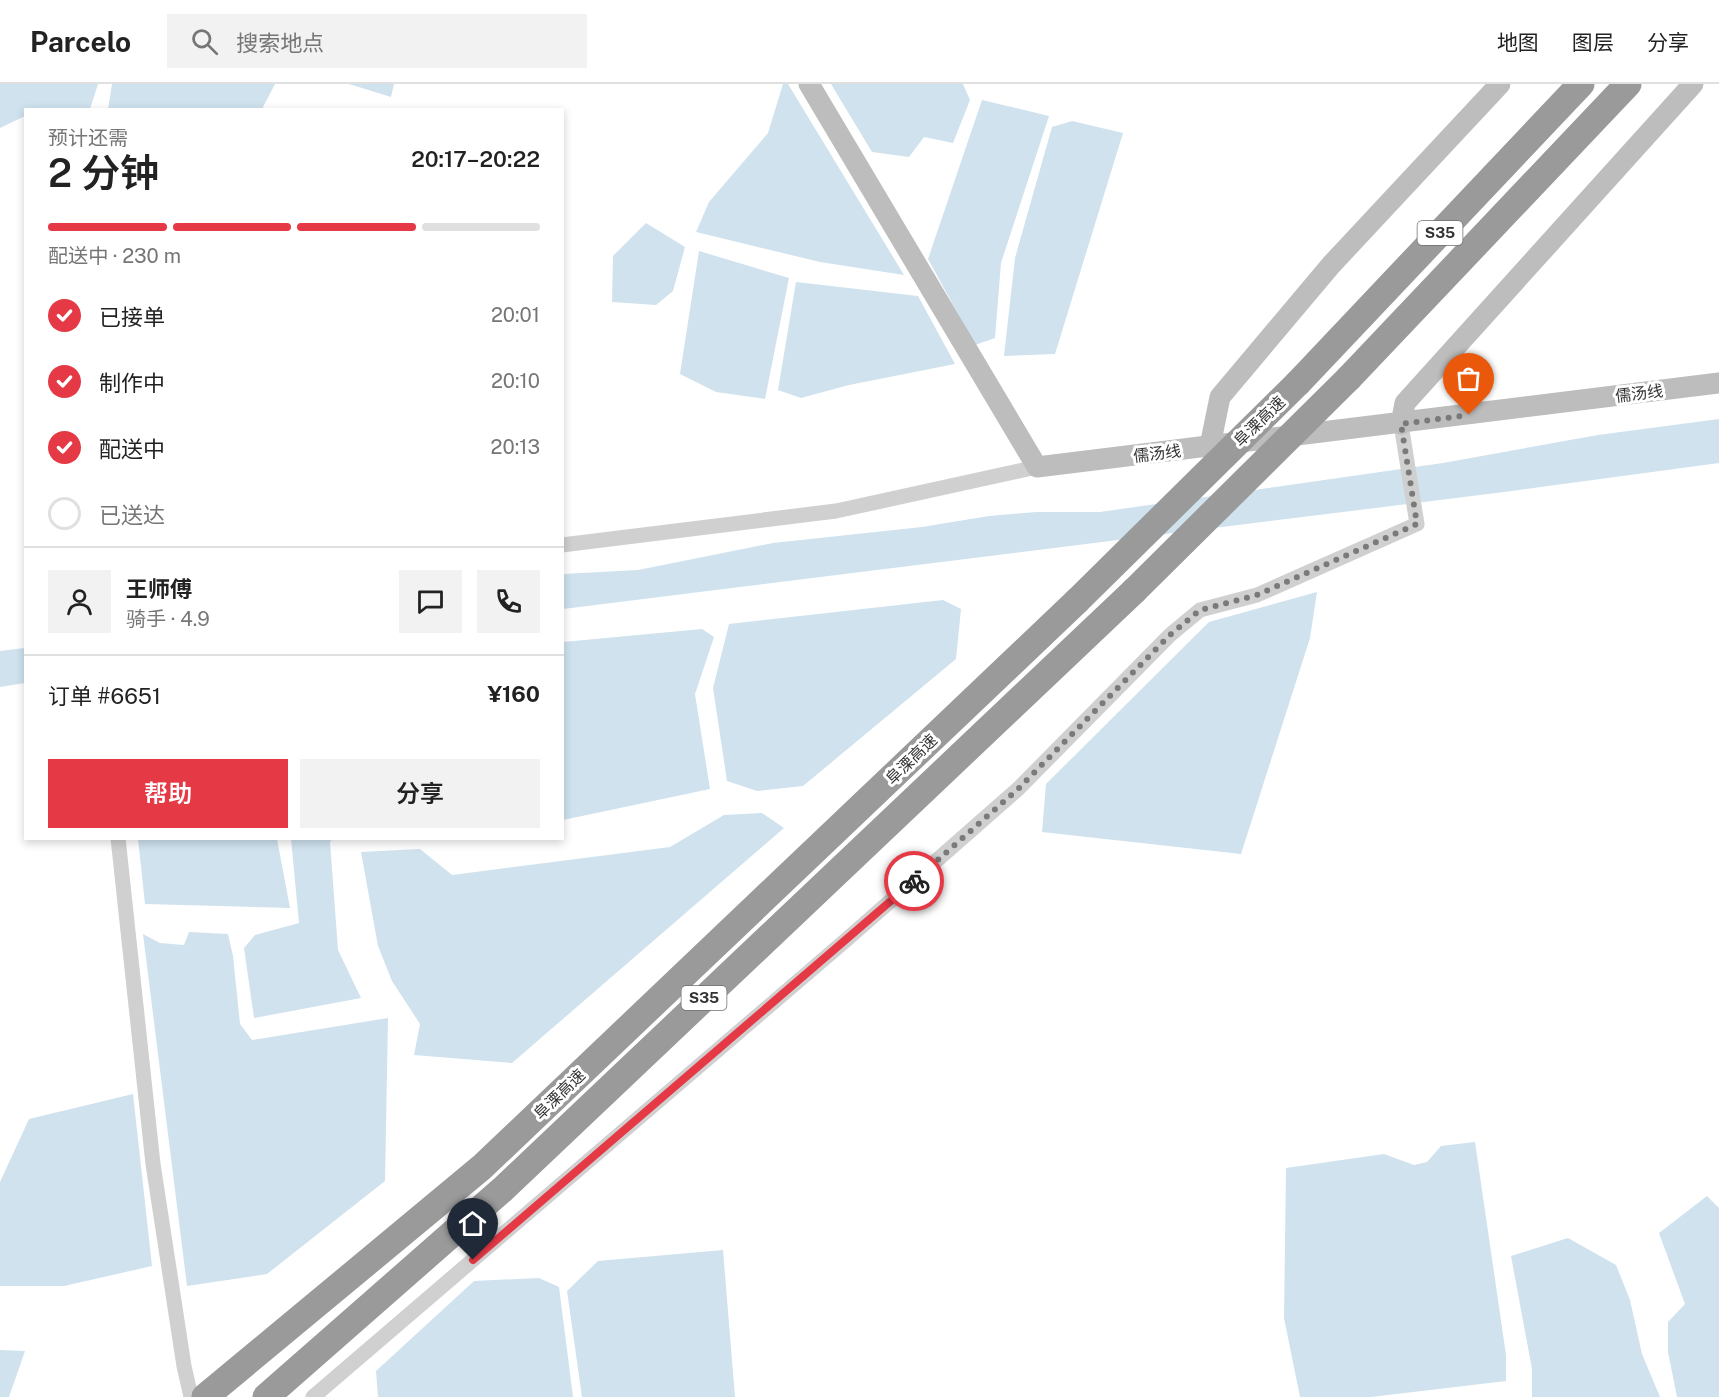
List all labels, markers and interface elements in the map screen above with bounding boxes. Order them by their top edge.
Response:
search box [167,14,587,68]
text: Parcelo [30,25,131,58]
icon: search [188,25,221,58]
text: 搜索地点 [236,30,324,56]
text: 地图 [1497,30,1539,55]
text: 图层 [1572,30,1614,55]
text: 分享 [1647,30,1689,55]
text: 预计还需 [48,126,128,150]
text: 20:17–20:22 [411,146,540,172]
text: 2 分钟 [48,150,159,196]
road number: S35 [1418,221,1462,245]
text: 配送中 · 230 m [48,244,181,268]
icon: check [48,299,81,332]
text: 20:01 [491,303,540,327]
text: 已接单 [99,304,165,330]
pin [1443,353,1494,415]
icon: bag [1452,362,1485,395]
icon: check [48,365,81,398]
text: 20:10 [491,369,540,393]
text: 制作中 [99,370,165,396]
street label: 儒汤线 [1614,381,1664,406]
street label: 阜溧高速 [1230,392,1289,450]
icon: check [48,431,81,464]
text: 20:13 [491,435,540,459]
text: 配送中 [99,436,165,462]
street label: 儒汤线 [1132,441,1182,466]
text: 已送达 [99,502,165,528]
button: person [48,570,111,633]
button: chat [399,570,462,633]
button: phone [477,570,540,633]
text: 王师傅 [126,576,192,602]
text: 骑手 · 4.9 [126,607,210,631]
text: ¥160 [487,681,540,707]
text: 订单 #6651 [48,683,161,709]
street label: 阜溧高速 [882,730,941,788]
button: 帮助 [48,759,288,828]
button: 分享 [300,759,540,828]
courier [884,851,944,911]
icon: bike [898,865,931,898]
road number: S35 [682,986,726,1010]
street label: 阜溧高速 [530,1065,589,1123]
pin [447,1198,498,1260]
icon: home [456,1207,489,1240]

